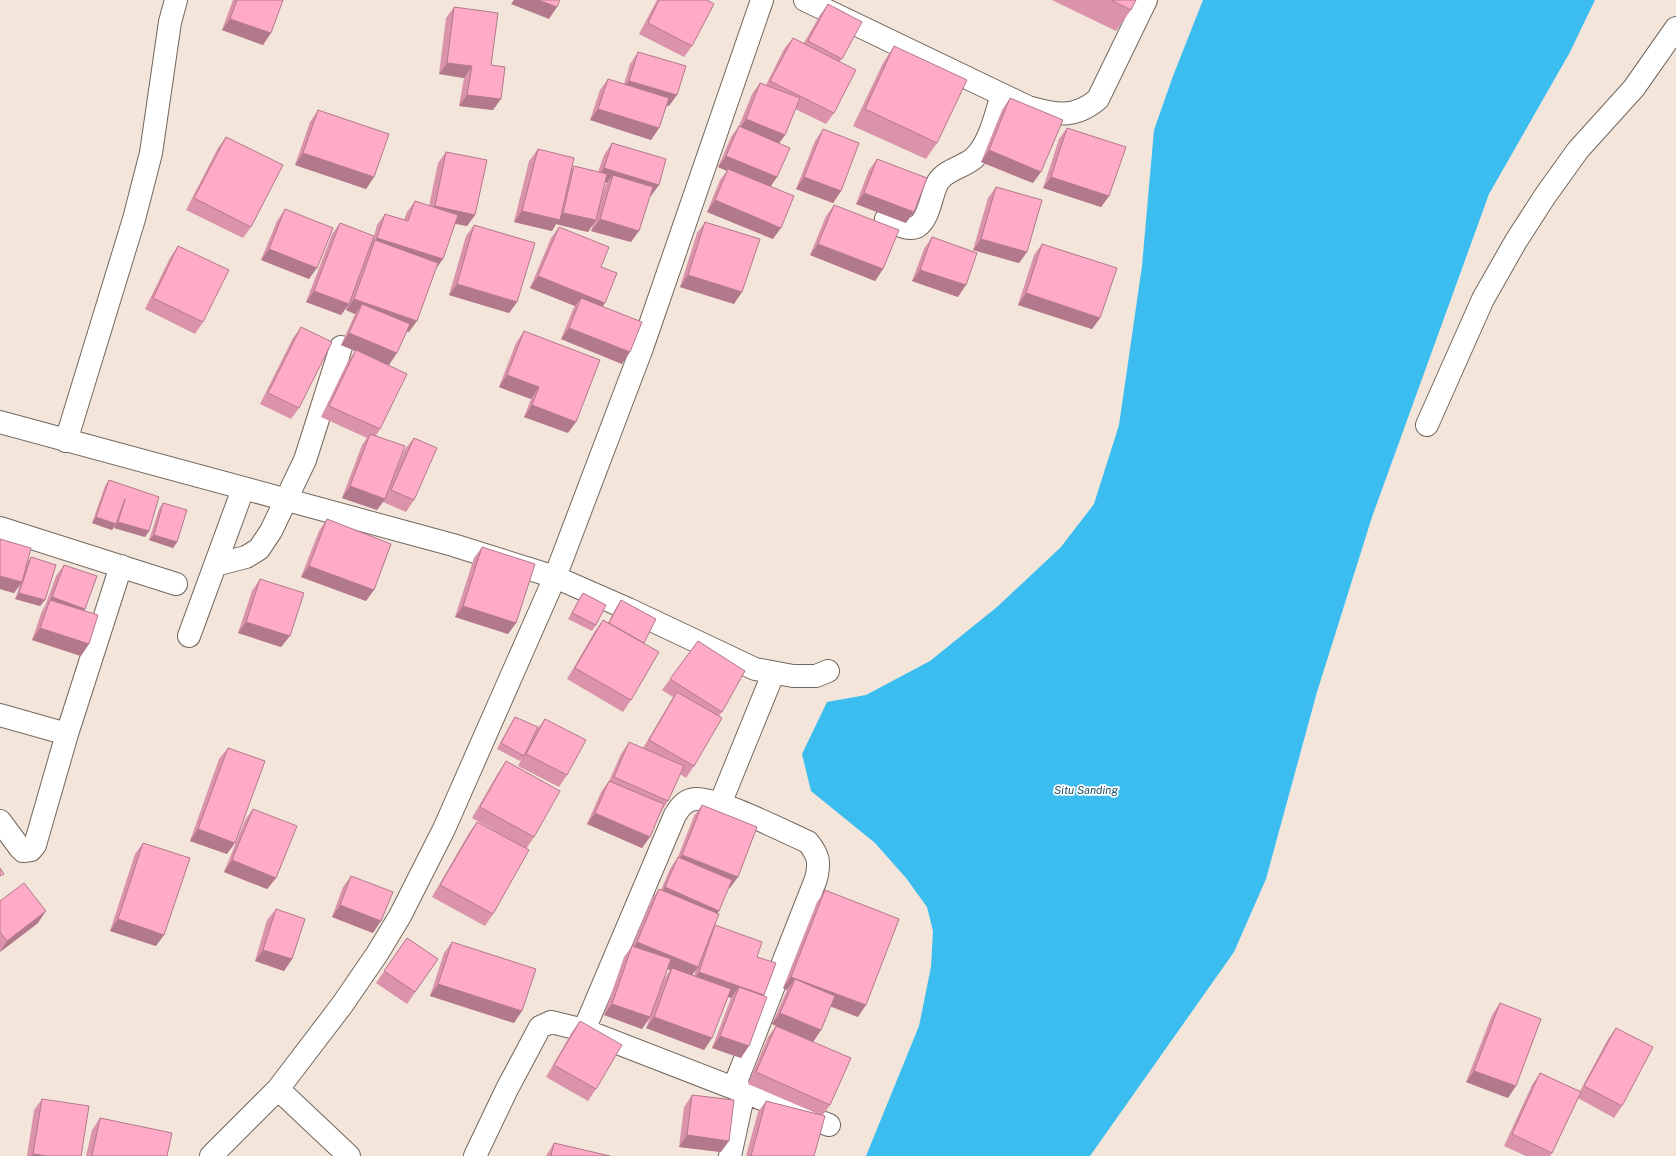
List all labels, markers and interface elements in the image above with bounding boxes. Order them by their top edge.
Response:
water label: Situ Sanding [1054,784,1118,796]

